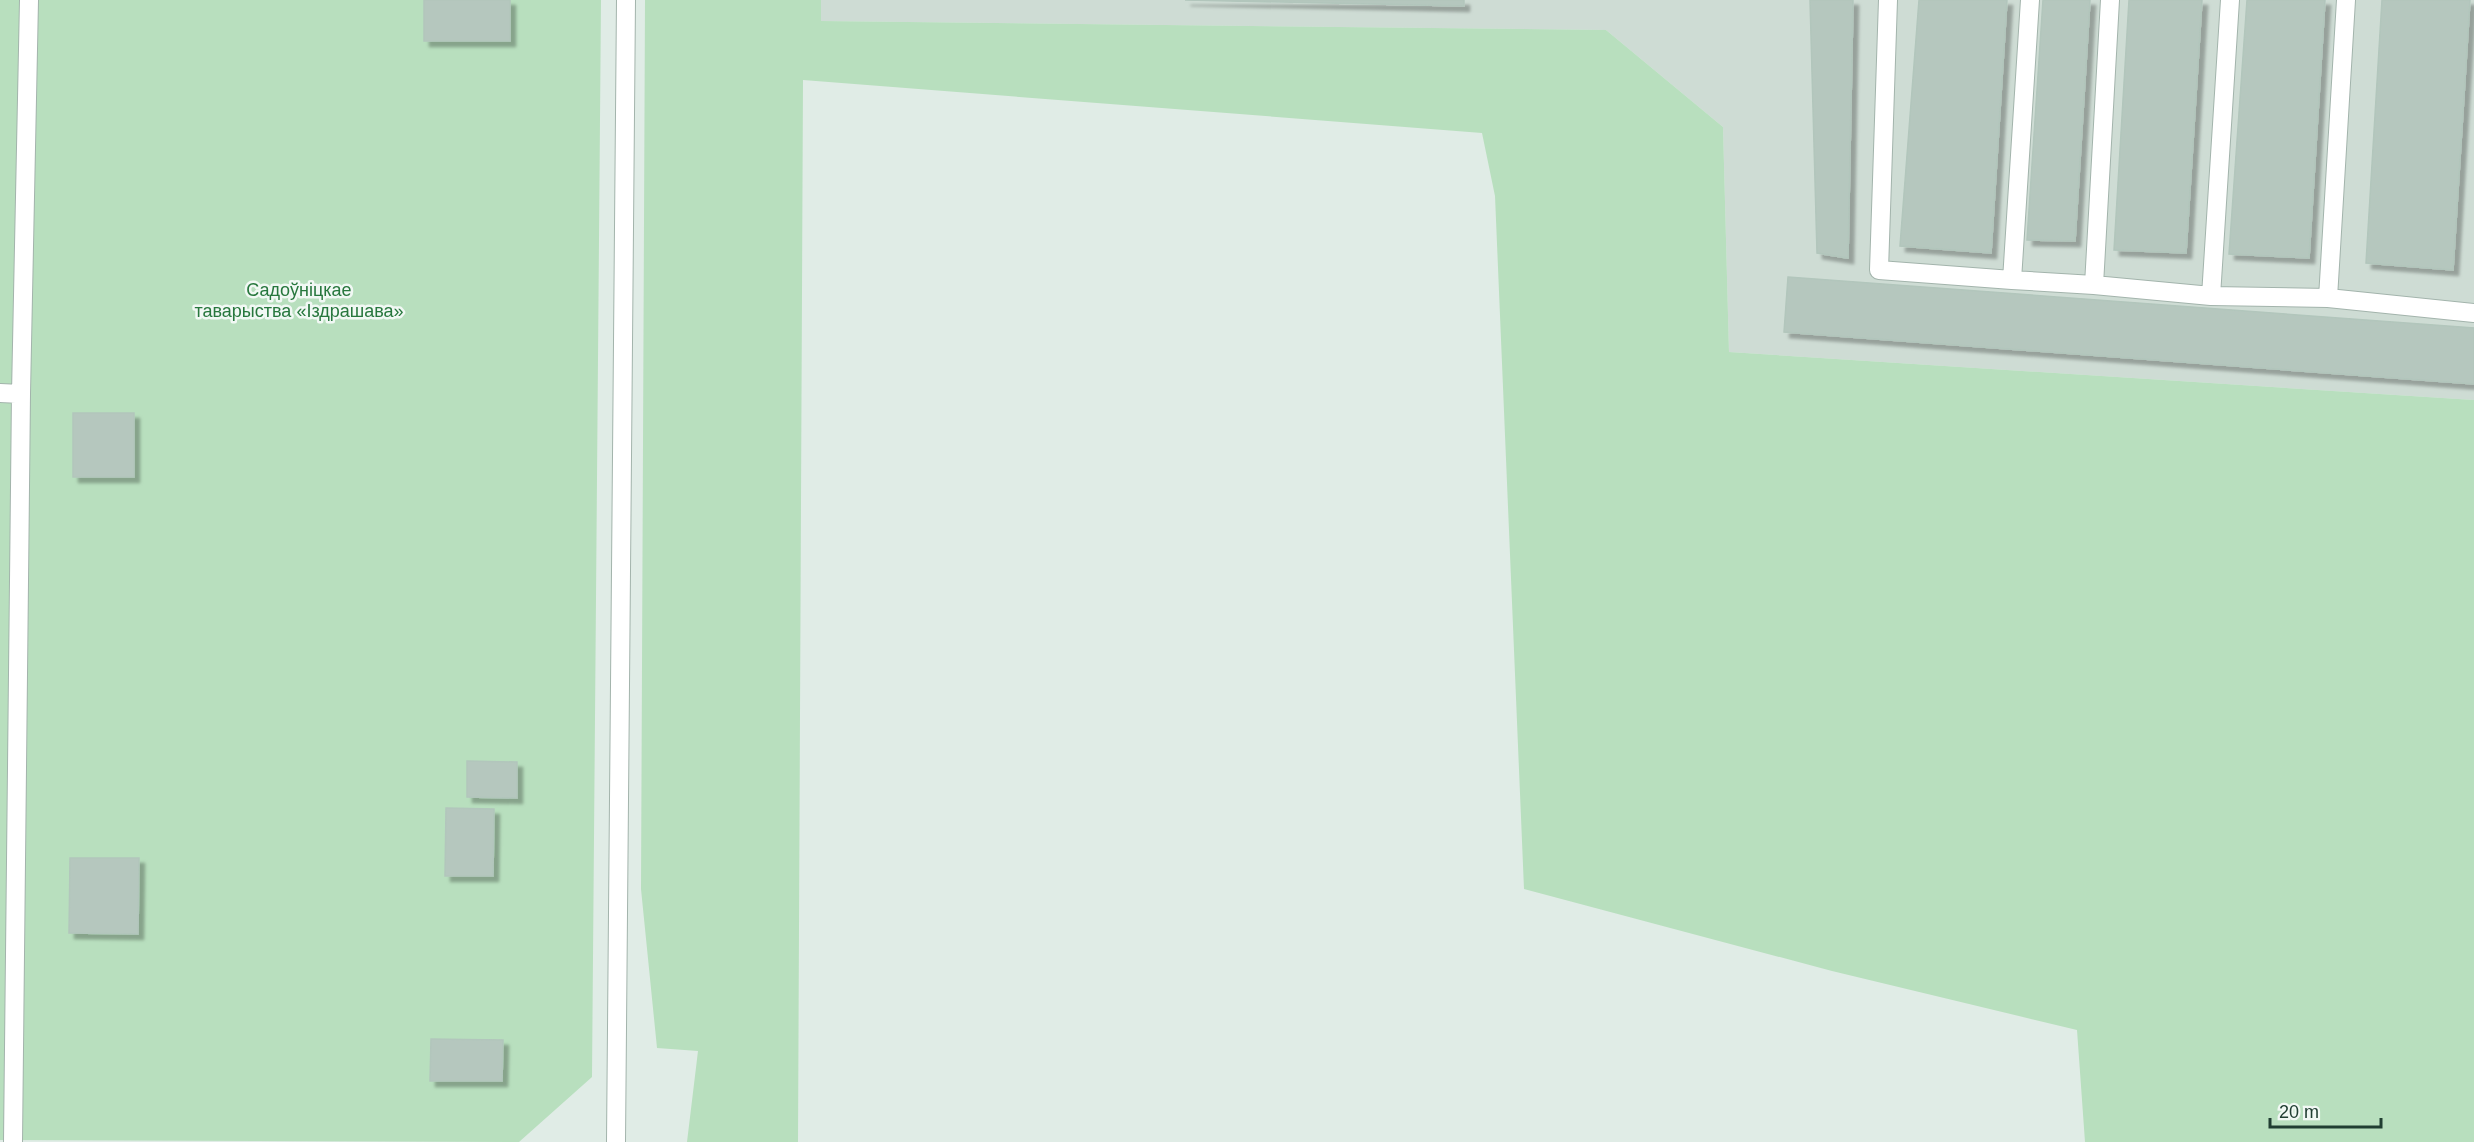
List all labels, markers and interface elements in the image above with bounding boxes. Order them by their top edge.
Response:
park label: Садоўніцкае таварыства «Іздрашава» [194,280,404,321]
scale bar [2270,1091,2381,1129]
text: 20 m [2279,1102,2319,1122]

